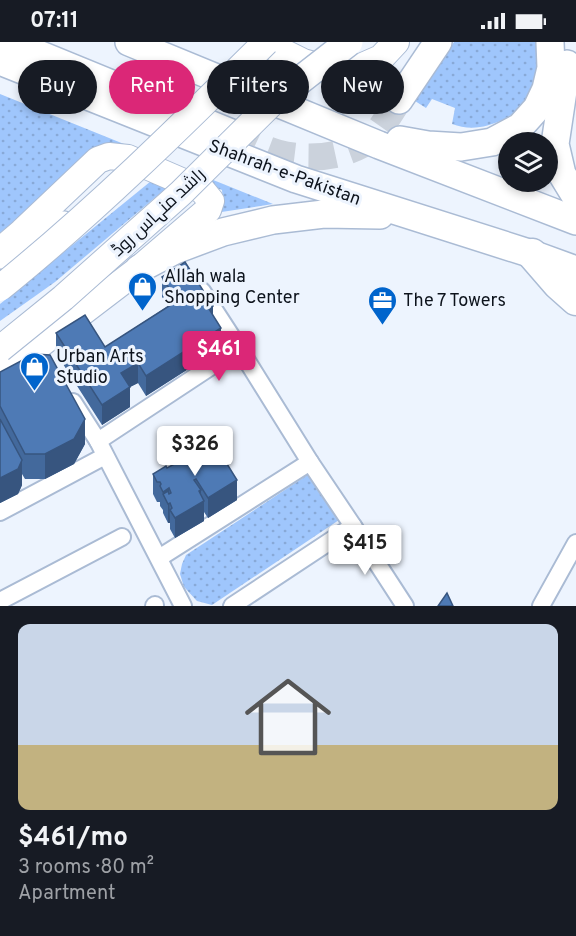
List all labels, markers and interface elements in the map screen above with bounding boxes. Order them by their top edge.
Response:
text: 07:11 [30,8,79,35]
chip: Buy [18,60,97,114]
chip: Rent [109,60,195,114]
chip: Filters [207,60,309,114]
chip: New [321,60,404,114]
map controls [498,132,558,192]
button: layers [498,132,558,192]
street label: Shahrah-e-Pakistan [205,135,364,212]
street label: راشد منہاس روڈ [107,164,211,262]
place label: Allah wala Shopping Center [164,266,300,310]
shop icon: Allah wala Shopping Center [127,270,159,312]
office icon: The 7 Towers [366,284,398,326]
place label: The 7 Towers [403,290,506,313]
pin: $461 [183,331,255,382]
text: $461 [196,337,242,363]
place label: Urban Arts Studio [56,346,144,390]
shop icon: Urban Arts Studio [19,350,51,392]
pin: $326 [159,426,231,477]
text: $326 [171,432,219,458]
pin: $415 [329,525,401,576]
text: $415 [342,531,388,557]
icon: home [234,663,342,771]
text: $461/mo [18,822,128,855]
text: 3 rooms · 80 m² [18,855,154,881]
text: Apartment [18,881,116,907]

